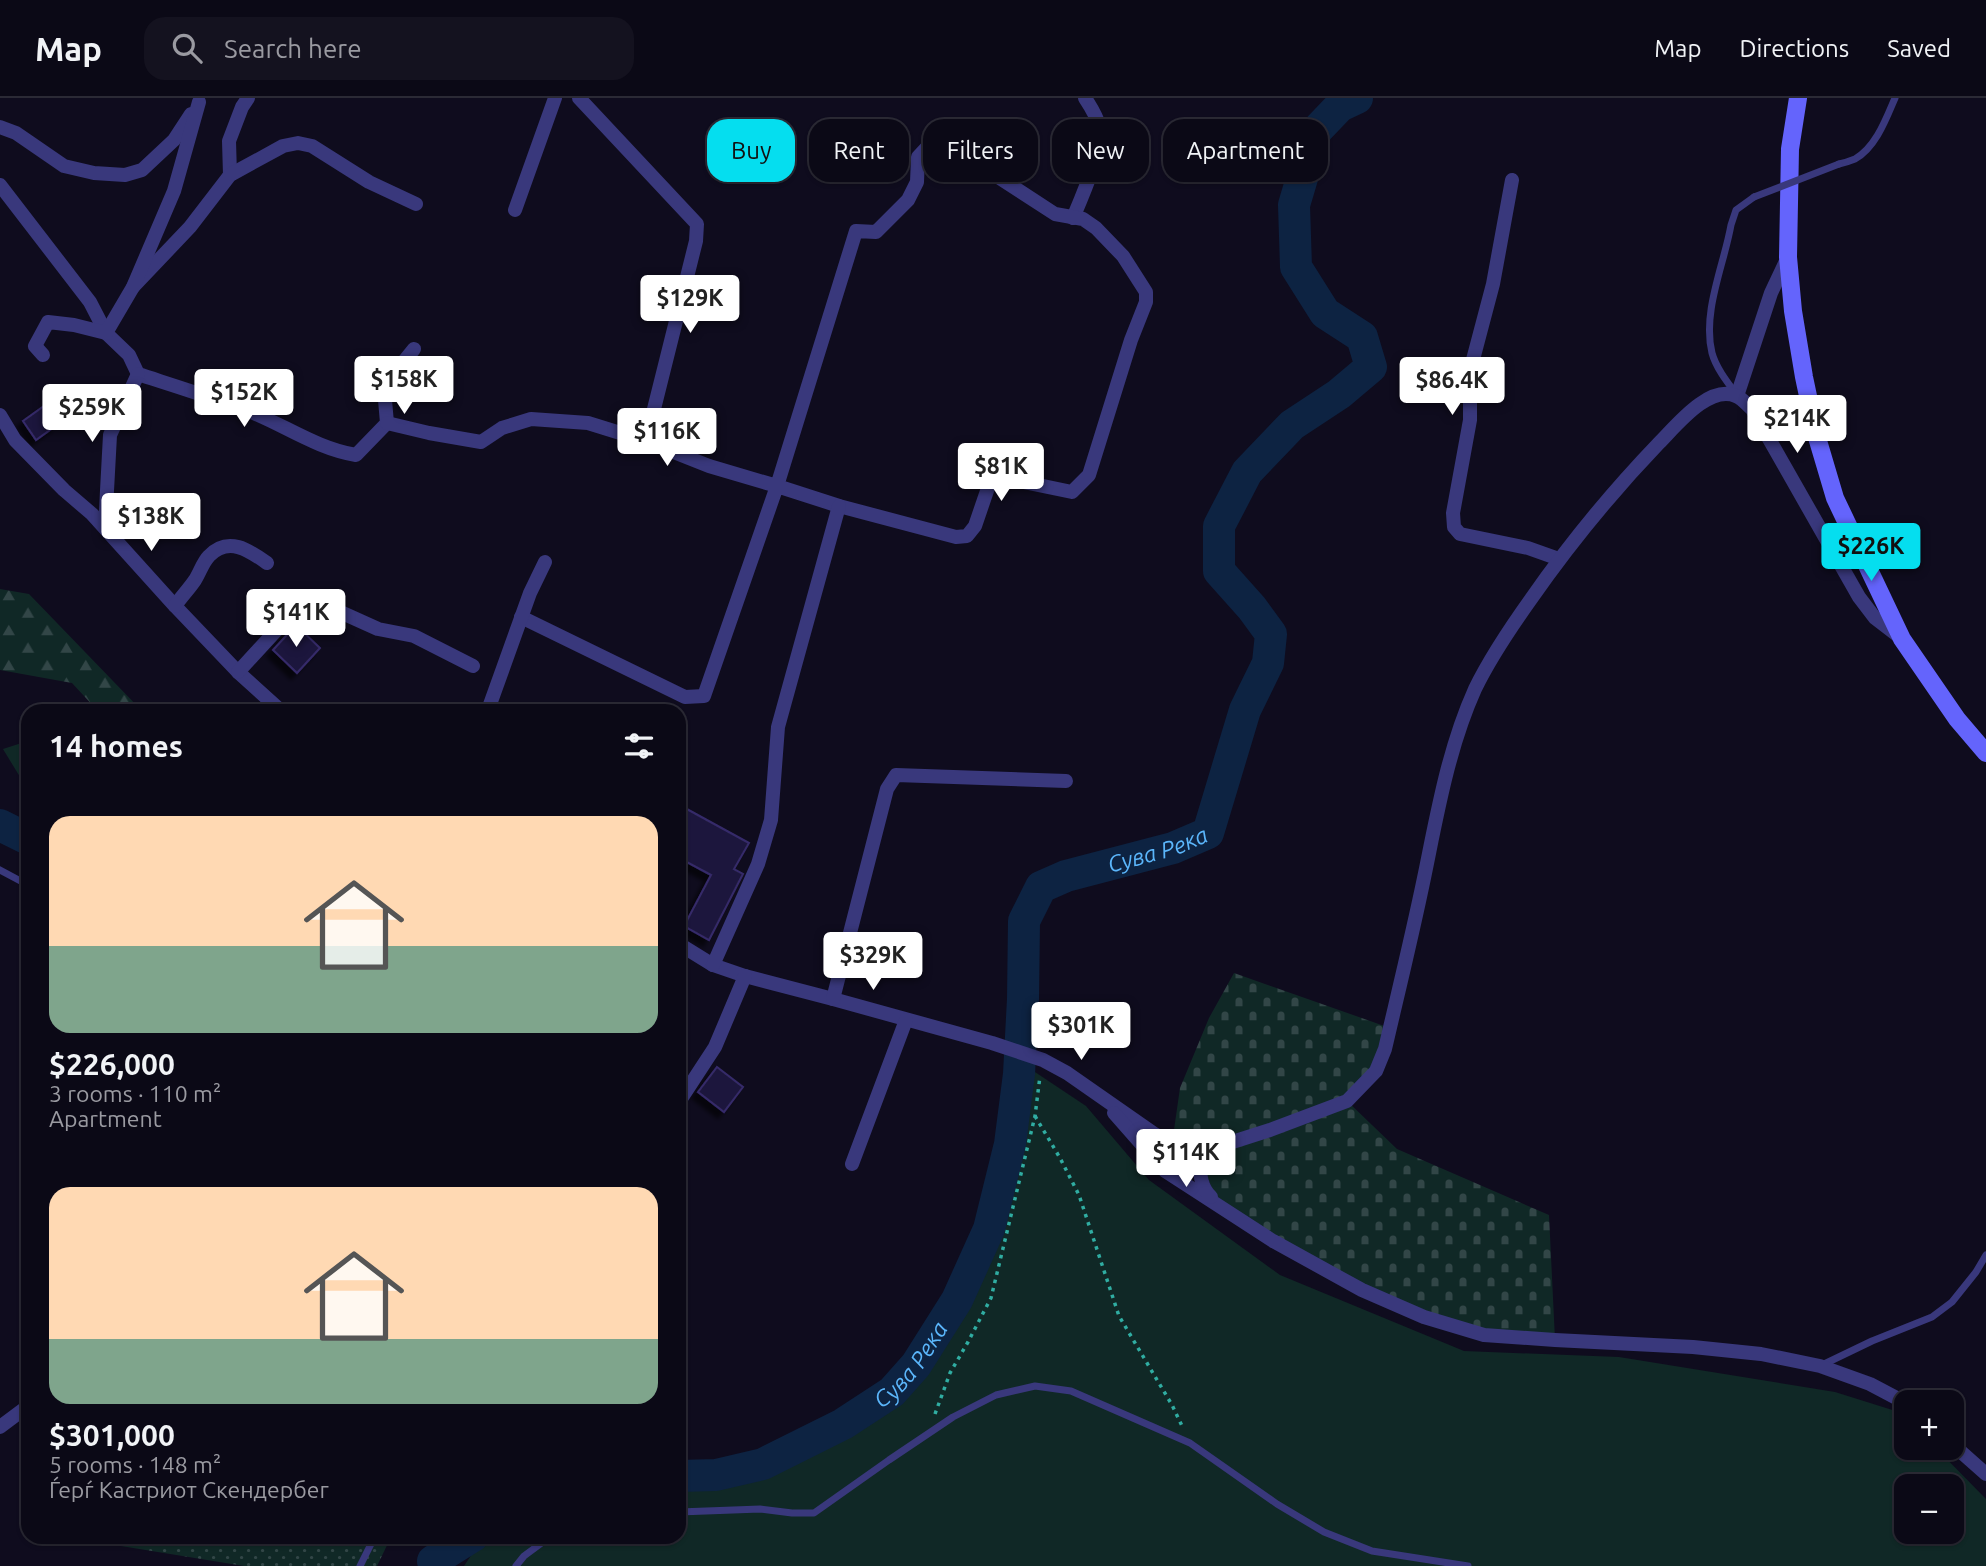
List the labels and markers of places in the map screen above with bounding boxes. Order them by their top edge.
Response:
pin: $129K [641,275,739,335]
pin: $158K [355,356,453,416]
pin: $86.4K [1395,358,1509,417]
pin: $152K [195,370,293,429]
pin: $259K [43,384,141,444]
pin: $214K [1748,396,1846,455]
pin: $116K [618,408,716,468]
pin: $81K [960,444,1042,503]
pin: $138K [102,494,200,553]
pin: $226K [1822,524,1920,583]
pin: $141K [247,589,345,649]
pin: $329K [824,932,922,992]
pin: $301K [1032,1002,1130,1062]
pin: $114K [1137,1130,1235,1189]

